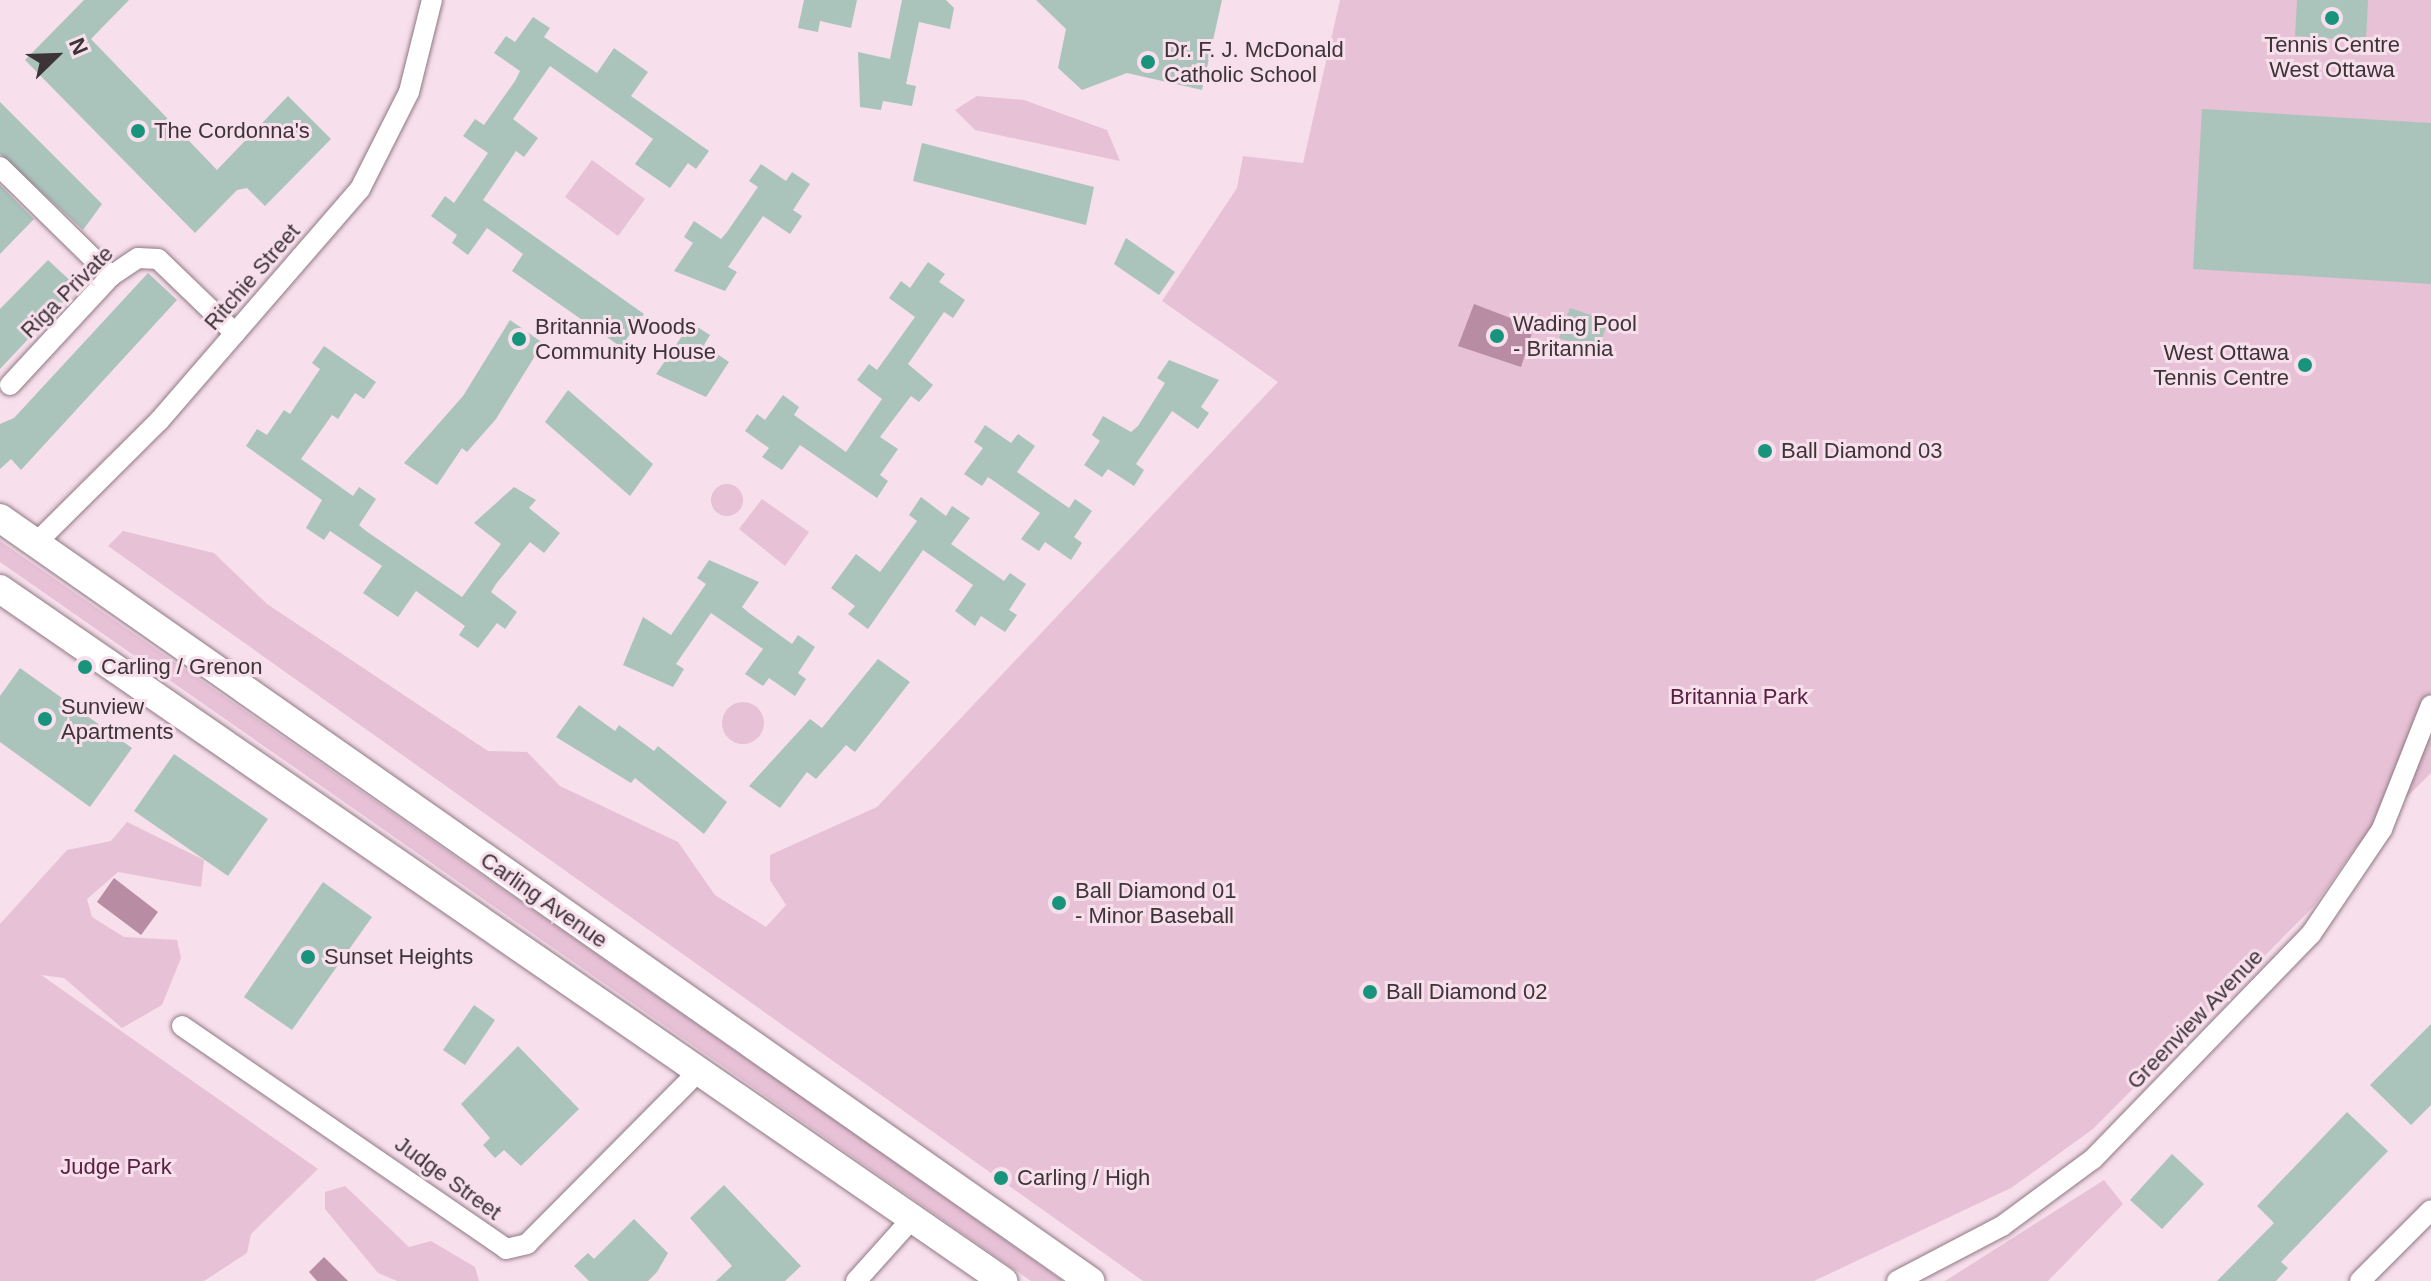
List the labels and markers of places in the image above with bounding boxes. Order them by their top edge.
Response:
marker: Tennis Centre West Ottawa [2323,9,2341,27]
place label: Tennis Centre West Ottawa [2264,31,2400,82]
place label: Dr. F. J. McDonald Catholic School [1164,36,1344,88]
marker: Dr. F. J. McDonald Catholic School [1139,53,1157,71]
place label: The Cordonna's [154,118,310,144]
marker: The Cordonna's [129,122,147,140]
place label: Wading Pool - Britannia [1513,310,1637,362]
place label: Britannia Woods Community House [535,313,716,364]
marker: Wading Pool - Britannia [1488,327,1506,345]
marker: Britannia Woods Community House [510,330,528,348]
place label: West Ottawa Tennis Centre [2153,339,2289,390]
marker: West Ottawa Tennis Centre [2296,356,2314,374]
place label: Ball Diamond 03 [1781,438,1942,464]
marker: Ball Diamond 03 [1756,442,1774,460]
place label: Carling / Grenon [101,654,262,680]
marker: Carling / Grenon [76,658,94,676]
place label: Sunview Apartments [61,693,173,744]
marker: Sunview Apartments [36,710,54,728]
place label: Ball Diamond 01 - Minor Baseball [1075,877,1236,928]
marker: Ball Diamond 01 - Minor Baseball [1050,894,1068,912]
place label: Sunset Heights [324,944,473,970]
marker: Sunset Heights [299,948,317,966]
place label: Ball Diamond 02 [1386,979,1547,1005]
marker: Ball Diamond 02 [1361,983,1379,1001]
place label: Carling / High [1017,1165,1150,1191]
marker: Carling / High [992,1169,1010,1187]

